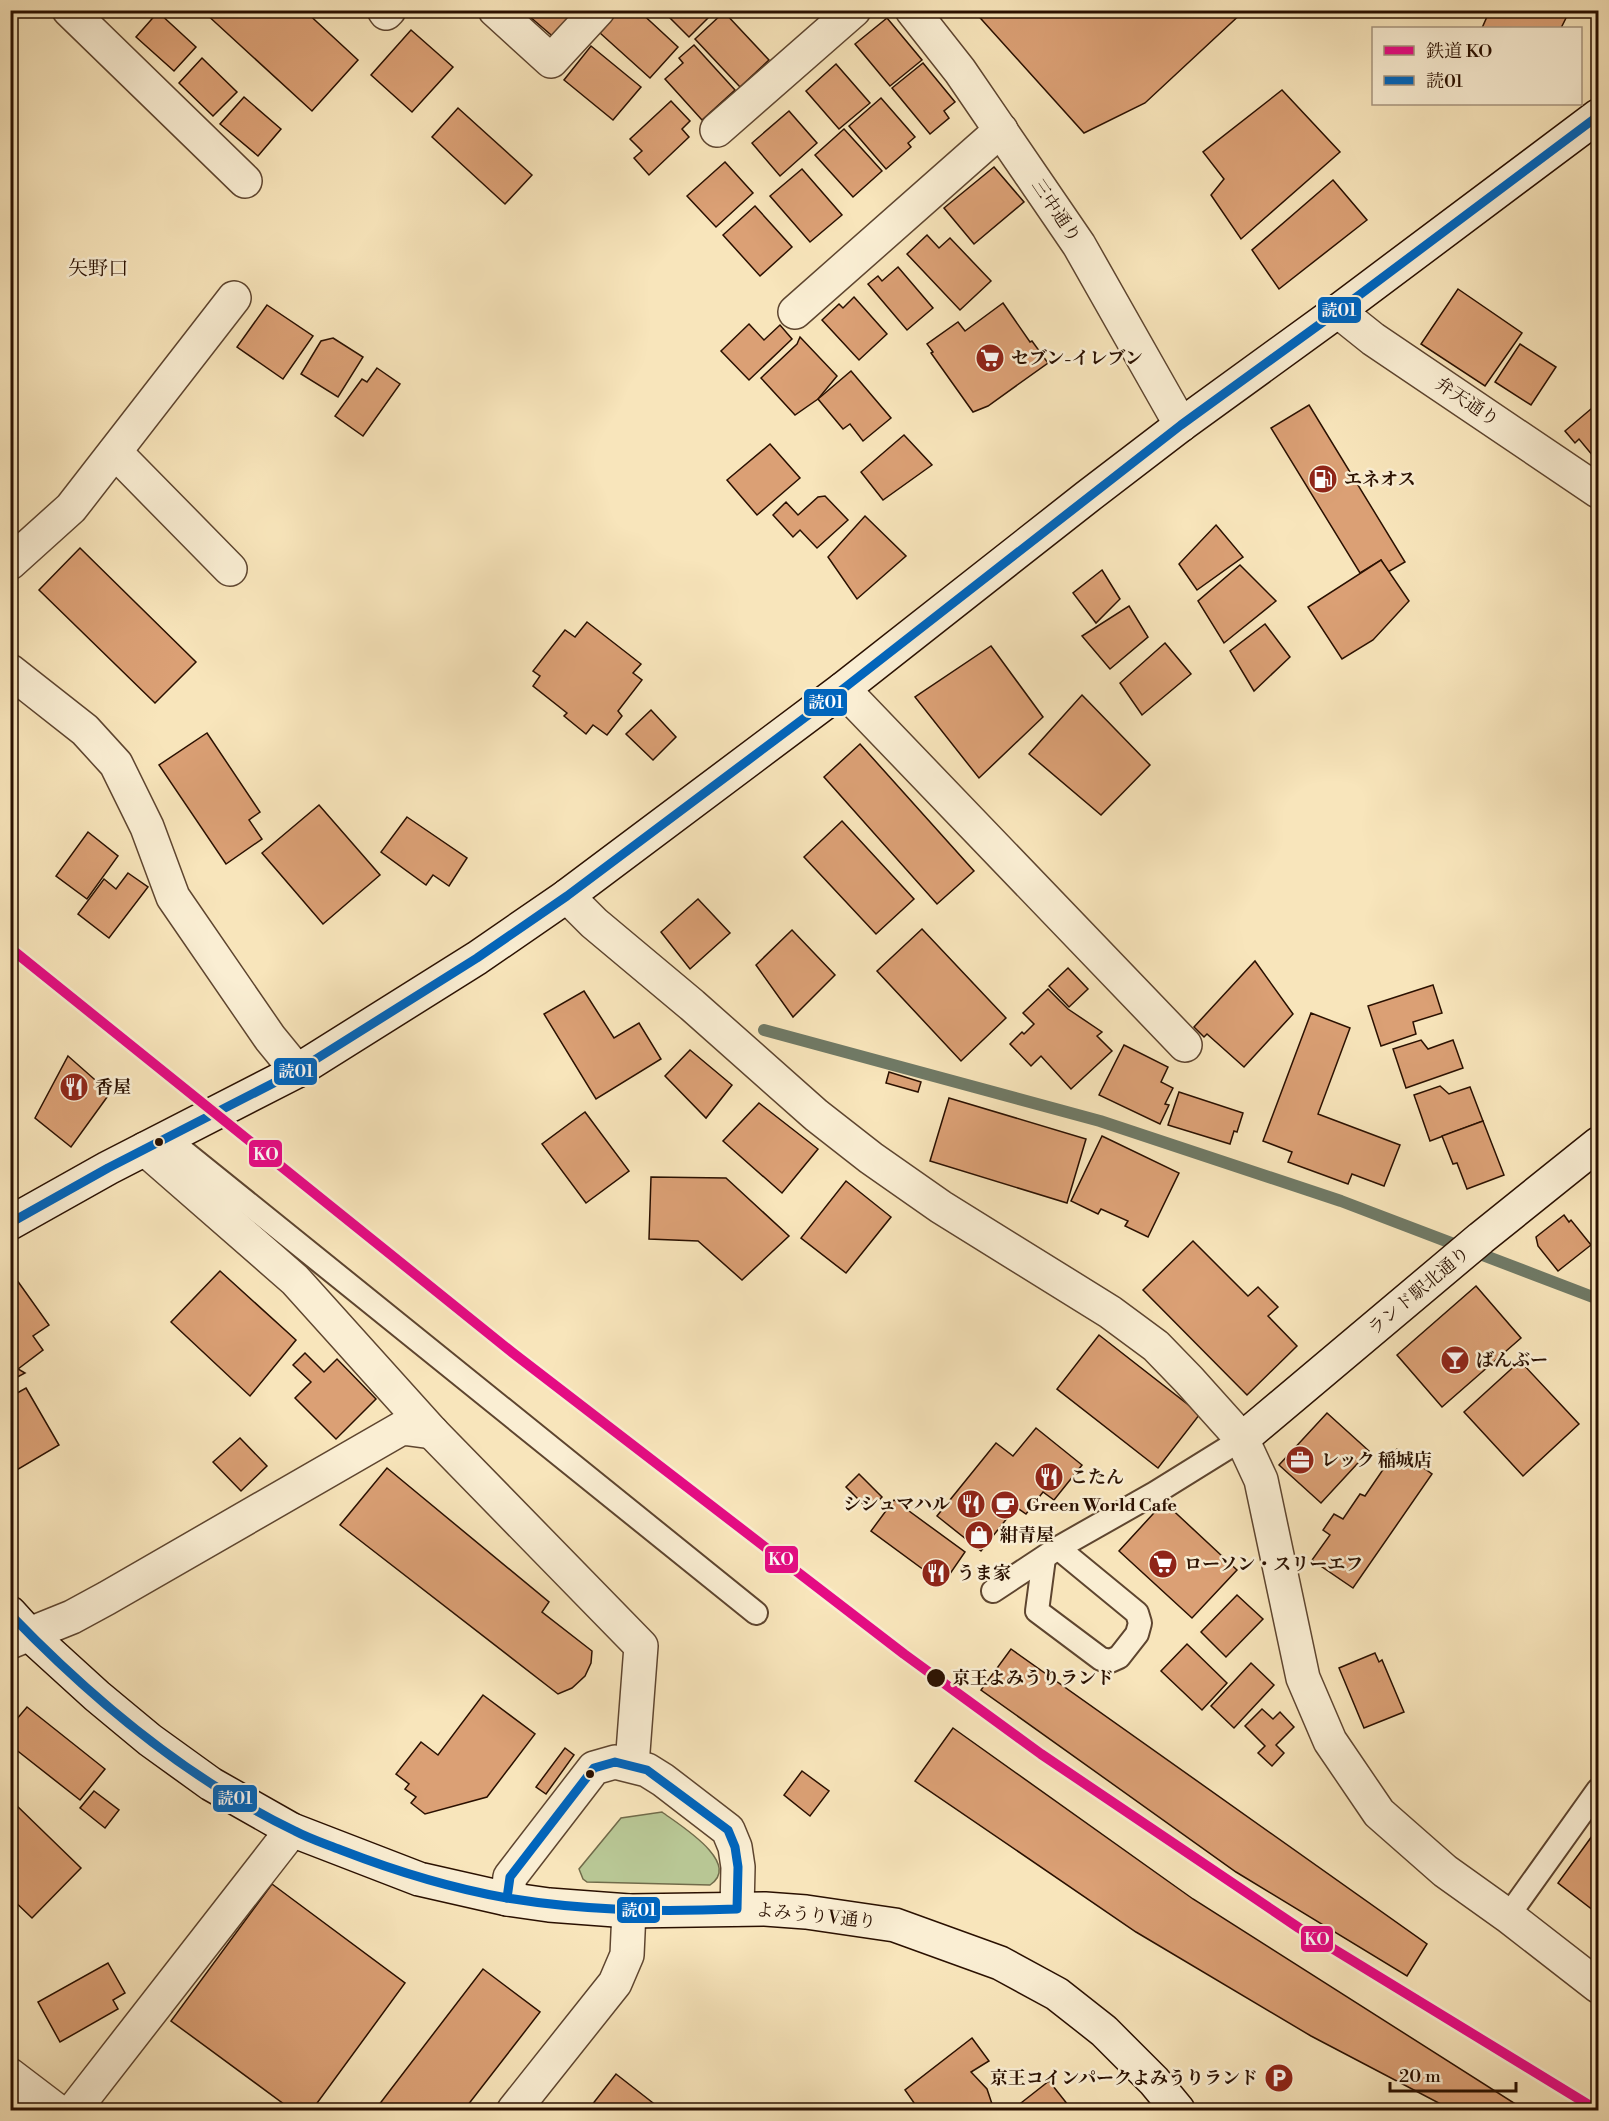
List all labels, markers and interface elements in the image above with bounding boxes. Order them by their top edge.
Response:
legend [1372,27,1582,105]
text: 鉄道 KO [1426,40,1492,63]
text: 読01 [1426,70,1463,93]
street label: 三中通り [1026,175,1086,247]
district label: 矢野口 [68,257,128,282]
line badge: 読01 [1317,296,1362,324]
text: 読01 [1322,301,1357,321]
supermarket icon: セブン-イレブン [974,342,1006,374]
place label: セブン-イレブン [1011,347,1143,370]
street label: 弁天通り [1431,372,1503,432]
fuel station icon: エネオス [1307,463,1339,495]
place label: エネオス [1344,468,1416,491]
line badge: 読01 [803,688,848,717]
text: 読01 [809,693,844,713]
line badge: 読01 [273,1057,318,1086]
text: 読01 [279,1062,314,1082]
restaurant icon: 香屋 [58,1071,90,1103]
place label: 香屋 [95,1076,131,1099]
unlabelled marker [153,1136,165,1148]
line badge: KO [248,1139,283,1168]
text: KO [253,1145,279,1165]
street label: ランド駅北通り [1363,1242,1475,1340]
bar icon: ばんぶー [1439,1344,1471,1376]
place label: ばんぶー [1476,1349,1548,1372]
office icon: レック 稲城店 [1284,1444,1316,1476]
place label: レック 稲城店 [1321,1449,1432,1472]
restaurant icon: こたん [1033,1461,1065,1493]
place label: こたん [1070,1466,1124,1489]
restaurant icon: シシュマハル [955,1488,987,1520]
cafe icon: Green World Cafe [989,1489,1021,1521]
place label: シシュマハル [843,1493,950,1516]
place label: Green World Cafe [1026,1494,1177,1517]
shop icon: 紺青屋 [963,1519,995,1551]
place label: 紺青屋 [1000,1524,1054,1547]
line badge: KO [764,1545,799,1574]
supermarket icon: ローソン・スリーエフ [1147,1548,1179,1580]
text: KO [768,1550,794,1570]
place label: ローソン・スリーエフ [1184,1553,1363,1576]
restaurant icon: うま家 [920,1557,952,1589]
place label: うま家 [957,1562,1011,1585]
marker: 京王よみうりランド [925,1667,947,1689]
place label: 京王よみうりランド [952,1667,1114,1690]
unlabelled marker [584,1768,596,1780]
line badge: 読01 [212,1784,258,1813]
text: 読01 [218,1789,253,1809]
line badge: 読01 [616,1896,661,1924]
street label: よみうりV通り [755,1898,877,1934]
text: 読01 [622,1901,657,1921]
line badge: KO [1300,1925,1334,1953]
text: KO [1304,1930,1330,1950]
scale bar [1390,2055,1516,2093]
parking icon: 京王コインパークよみうりランド [1263,2062,1295,2094]
text: 20 m [1399,2065,1441,2088]
place label: 京王コインパークよみうりランド [990,2067,1258,2090]

